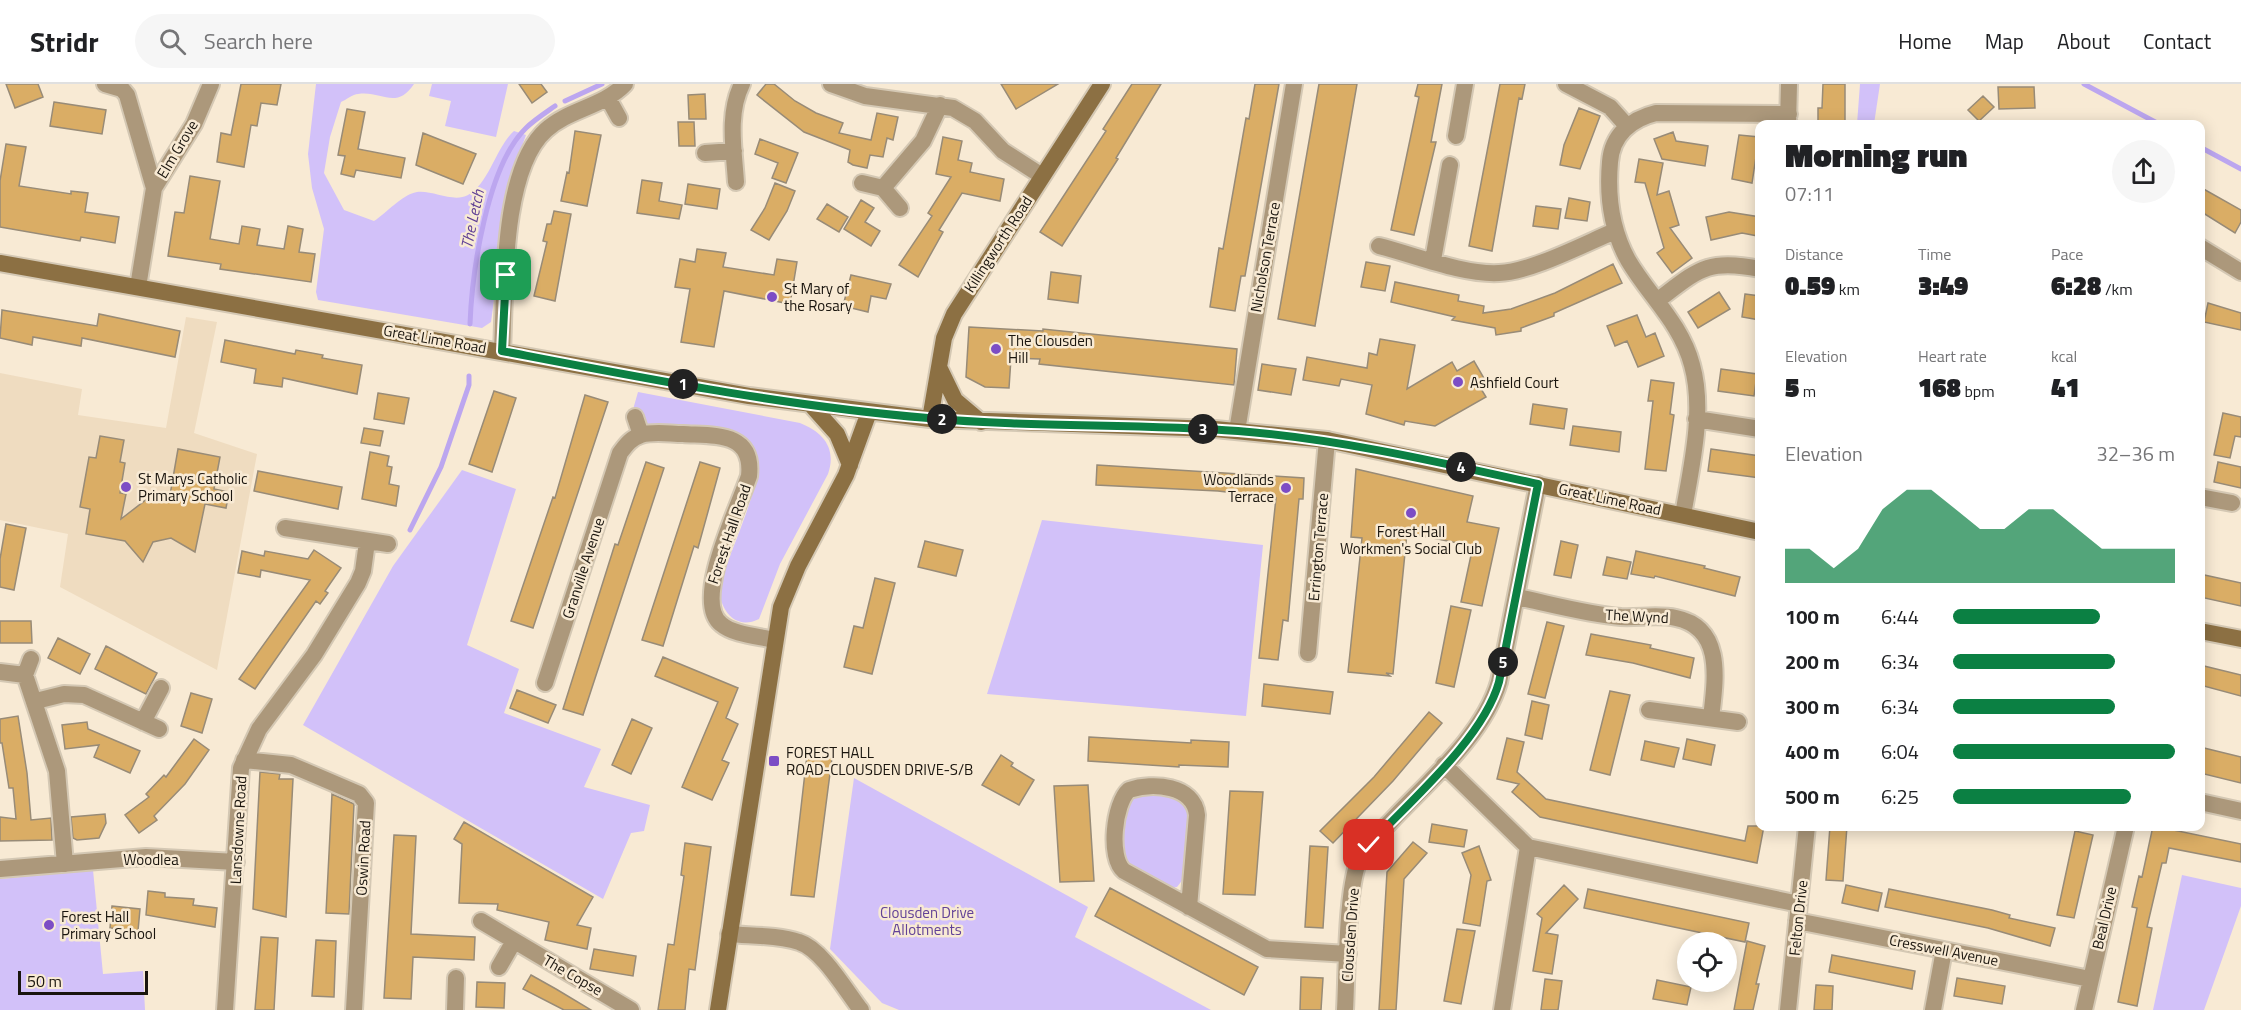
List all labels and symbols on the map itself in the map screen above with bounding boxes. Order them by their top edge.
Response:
street label: Elm Grove [151,116,203,182]
water label: The Letch [454,186,490,251]
street label: Killingworth Road [958,191,1038,297]
street label: Nicholson Terrace [1244,200,1286,314]
pin [480,249,531,300]
place label: St Mary of the Rosary [784,277,852,317]
marker: St Mary of the Rosary [765,290,779,304]
street label: Great Lime Road [382,319,488,359]
place label: The Clousden Hill [1008,329,1093,369]
marker: The Clousden Hill [989,342,1003,356]
pin: 1 [668,369,698,399]
place label: Ashfield Court [1470,371,1560,394]
marker: Ashfield Court [1451,375,1465,389]
pin: 2 [927,404,957,434]
pin: 3 [1188,414,1218,444]
pin: 4 [1446,452,1476,482]
place label: St Marys Catholic Primary School [138,467,248,507]
place label: Woodlands Terrace [1203,468,1274,508]
street label: Great Lime Road [1557,477,1663,521]
marker: St Marys Catholic Primary School [119,480,133,494]
street label: Forest Hall Road [701,481,757,587]
marker: Woodlands Terrace [1279,481,1293,495]
street label: Errington Terrace [1302,492,1334,602]
marker: Forest Hall Workmen's Social Club [1404,506,1418,520]
street label: Granville Avenue [556,514,610,622]
place label: Forest Hall Workmen's Social Club [1340,520,1482,560]
street label: The Wynd [1605,603,1669,629]
pin: 5 [1488,647,1518,677]
place label: FOREST HALL ROAD-CLOUSDEN DRIVE-S/B [786,741,973,781]
marker: FOREST HALL ROAD-CLOUSDEN DRIVE-S/B [767,754,781,768]
street label: Lansdowne Road [224,775,252,885]
pin [1343,819,1394,870]
street label: Oswin Road [350,820,376,896]
street label: Woodlea [123,848,179,871]
street label: Felton Drive [1783,879,1813,957]
street label: Beal Drive [2086,884,2122,952]
street label: Clousden Drive [1335,887,1365,983]
park label: Clousden Drive Allotments [880,901,974,941]
place label: Forest Hall Primary School [61,905,156,945]
marker: Forest Hall Primary School [42,918,56,932]
street label: Cresswell Avenue [1887,928,2001,972]
street label: The Copse [539,949,607,1001]
scale bar [18,968,148,996]

